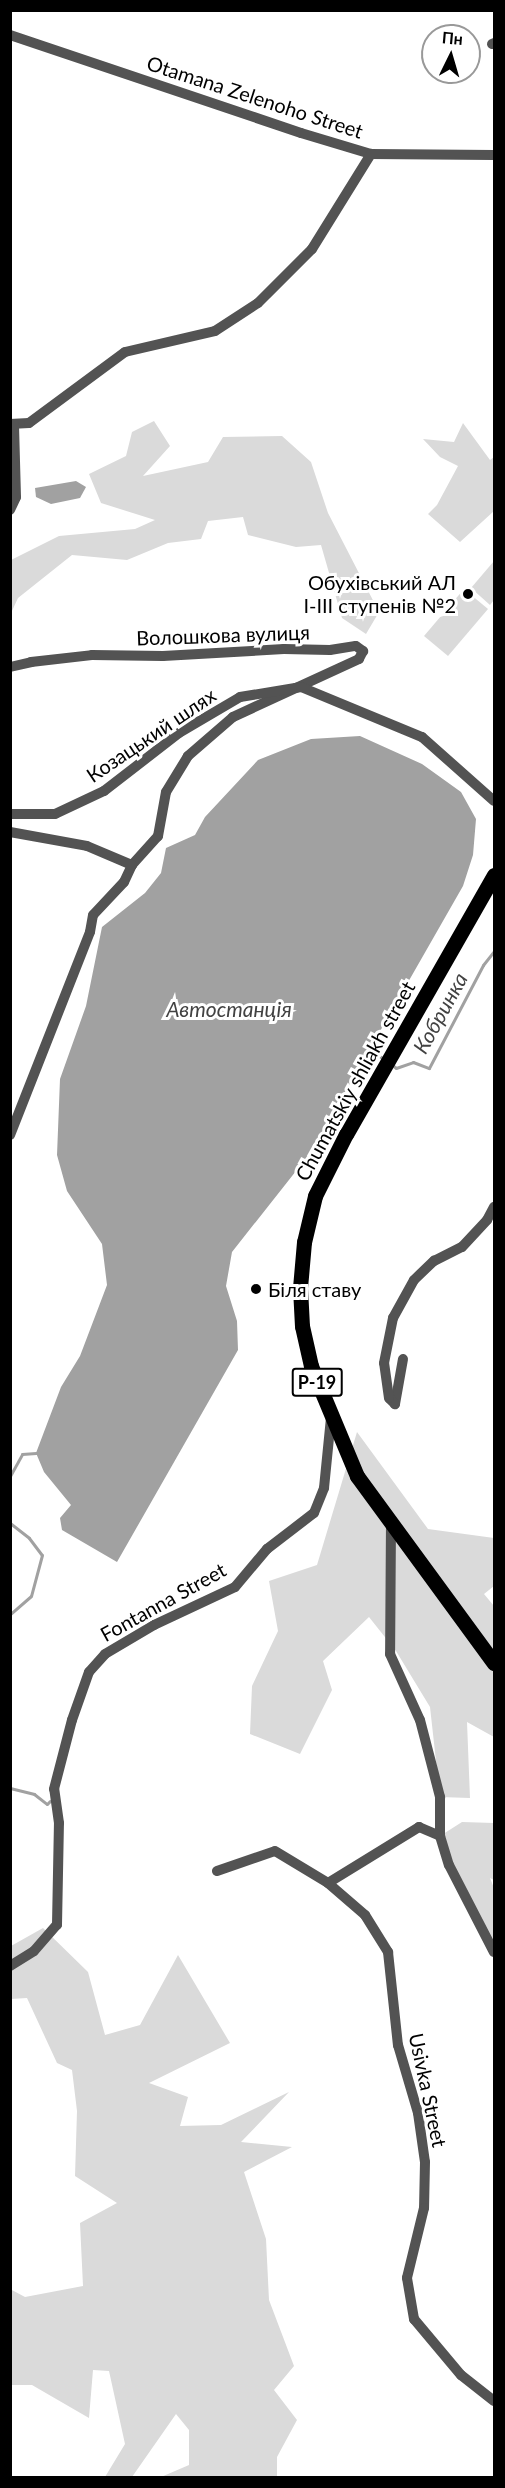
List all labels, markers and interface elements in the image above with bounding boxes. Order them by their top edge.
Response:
north arrow [421,24,481,84]
text: Пн [441,27,464,48]
street label: Otamana Zelenoho Street [144,51,366,143]
place label: Обухівський АЛ І-ІІІ ступенів №2 [303,570,456,617]
marker: Обухівський АЛ І-ІІІ ступенів №2 [461,587,475,601]
street label: Волошкова вулиця [136,620,310,650]
street label: Козацький шлях [82,683,220,787]
water label: Кобринка [408,968,472,1058]
street label: Chumatskiy shliakh street [290,977,420,1185]
water label: Автостанція [166,996,292,1022]
place label: Біля ставу [268,1277,361,1301]
marker: Біля ставу [249,1282,263,1296]
road number: Р-19 [292,1367,342,1397]
street label: Fontanna Street [96,1558,230,1646]
street label: Usivka Street [404,2031,452,2149]

